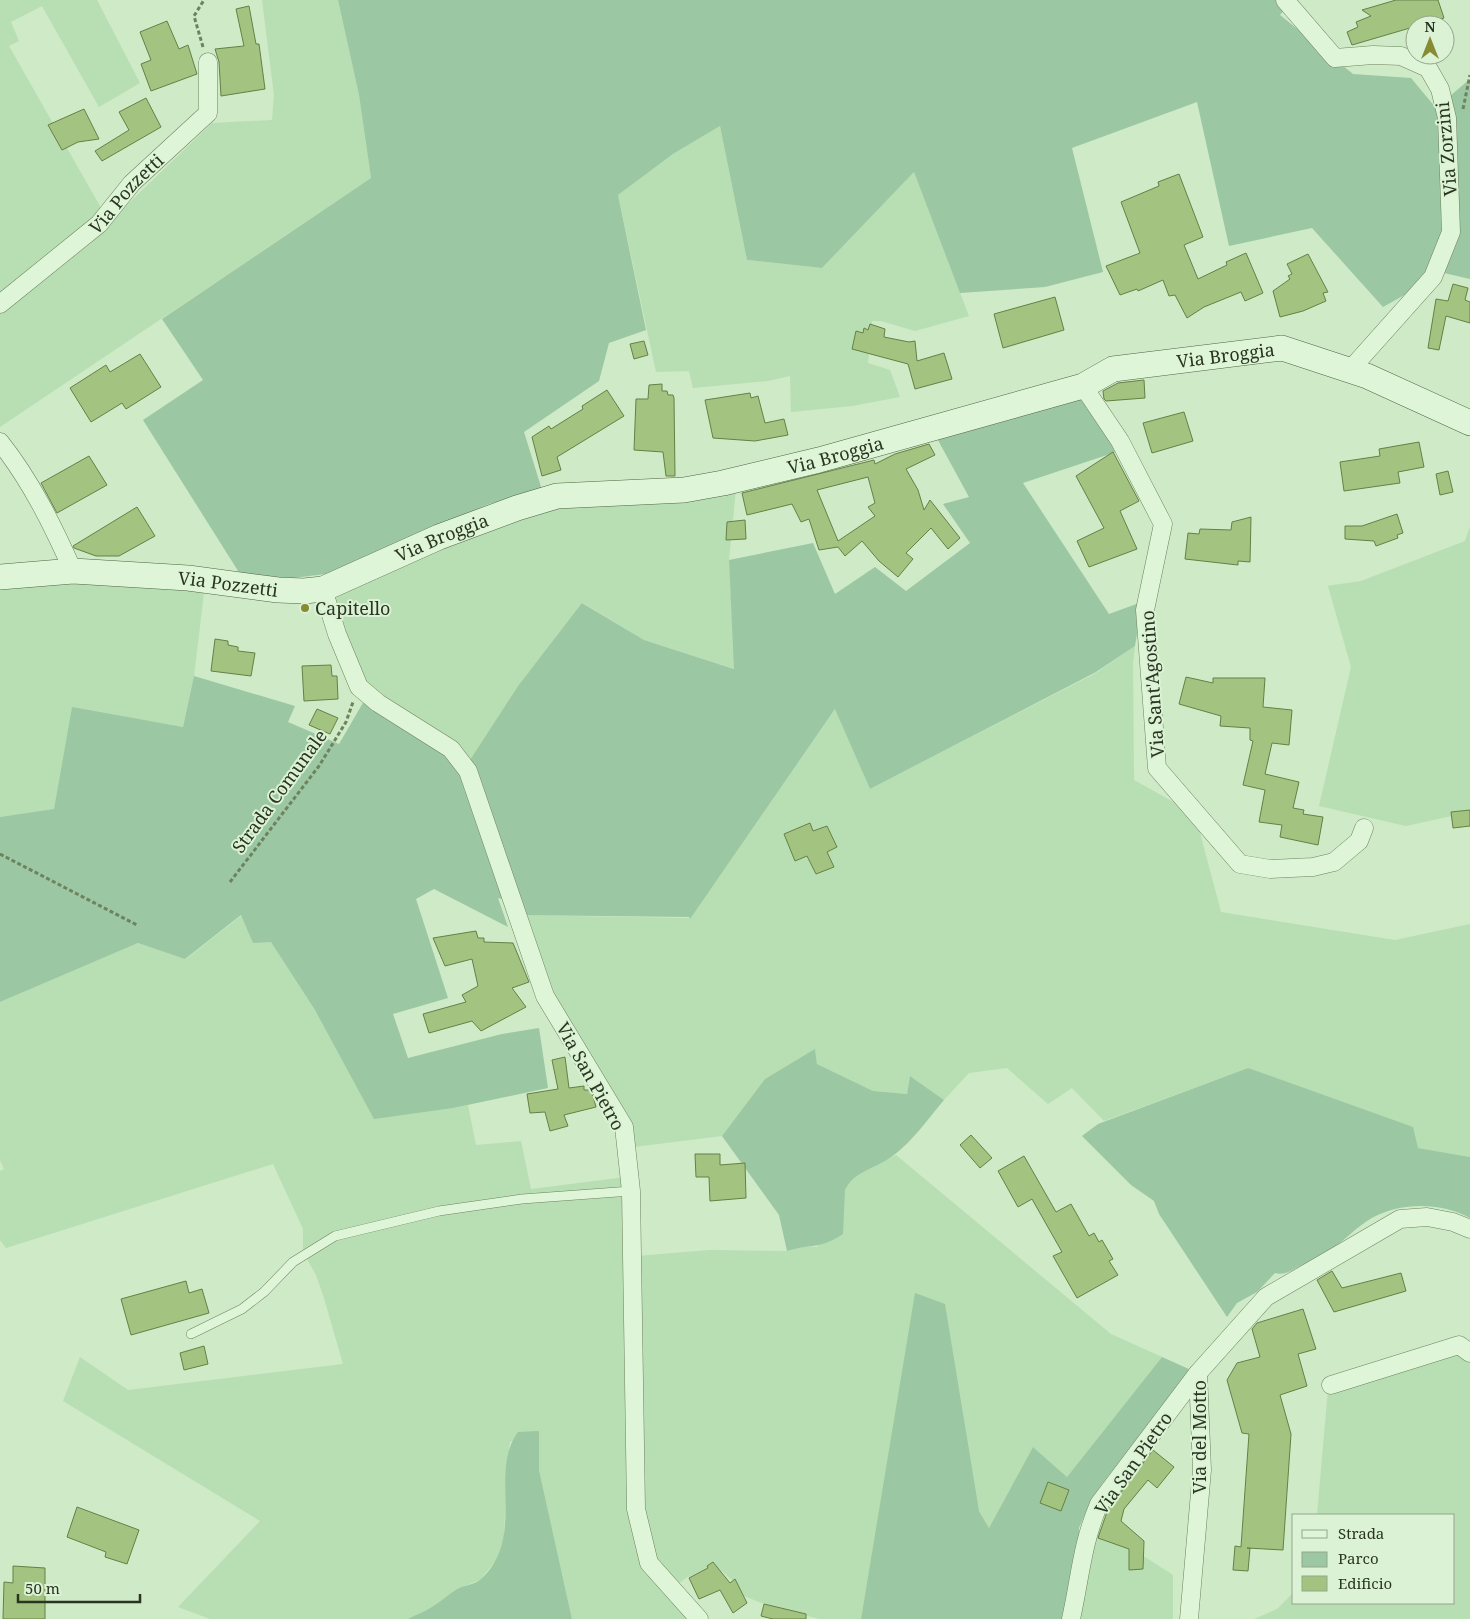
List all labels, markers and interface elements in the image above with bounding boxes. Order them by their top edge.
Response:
north arrow [1405,15,1455,65]
text: N [1424,17,1436,36]
street label: Via Zorzini [1430,101,1462,197]
street label: Via Pozzetti [84,148,169,239]
street label: Via Broggia [1175,337,1276,373]
street label: Via Broggia [785,431,886,479]
street label: Via Broggia [391,508,492,567]
street label: Via Pozzetti [178,565,280,602]
place label: Capitello [315,596,391,620]
marker: Capitello [299,602,311,614]
street label: Via Sant'Agostino [1135,609,1169,759]
street label: Strada Comunale [226,724,332,858]
street label: Via San Pietro [551,1018,631,1134]
street label: Via del Motto [1187,1380,1211,1494]
street label: Via San Pietro [1089,1407,1177,1519]
legend [1292,1514,1455,1604]
text: Strada [1338,1523,1384,1543]
text: Parco [1338,1548,1379,1568]
scale bar [18,1572,140,1604]
text: Edificio [1338,1573,1392,1593]
text: 50 m [25,1578,60,1598]

